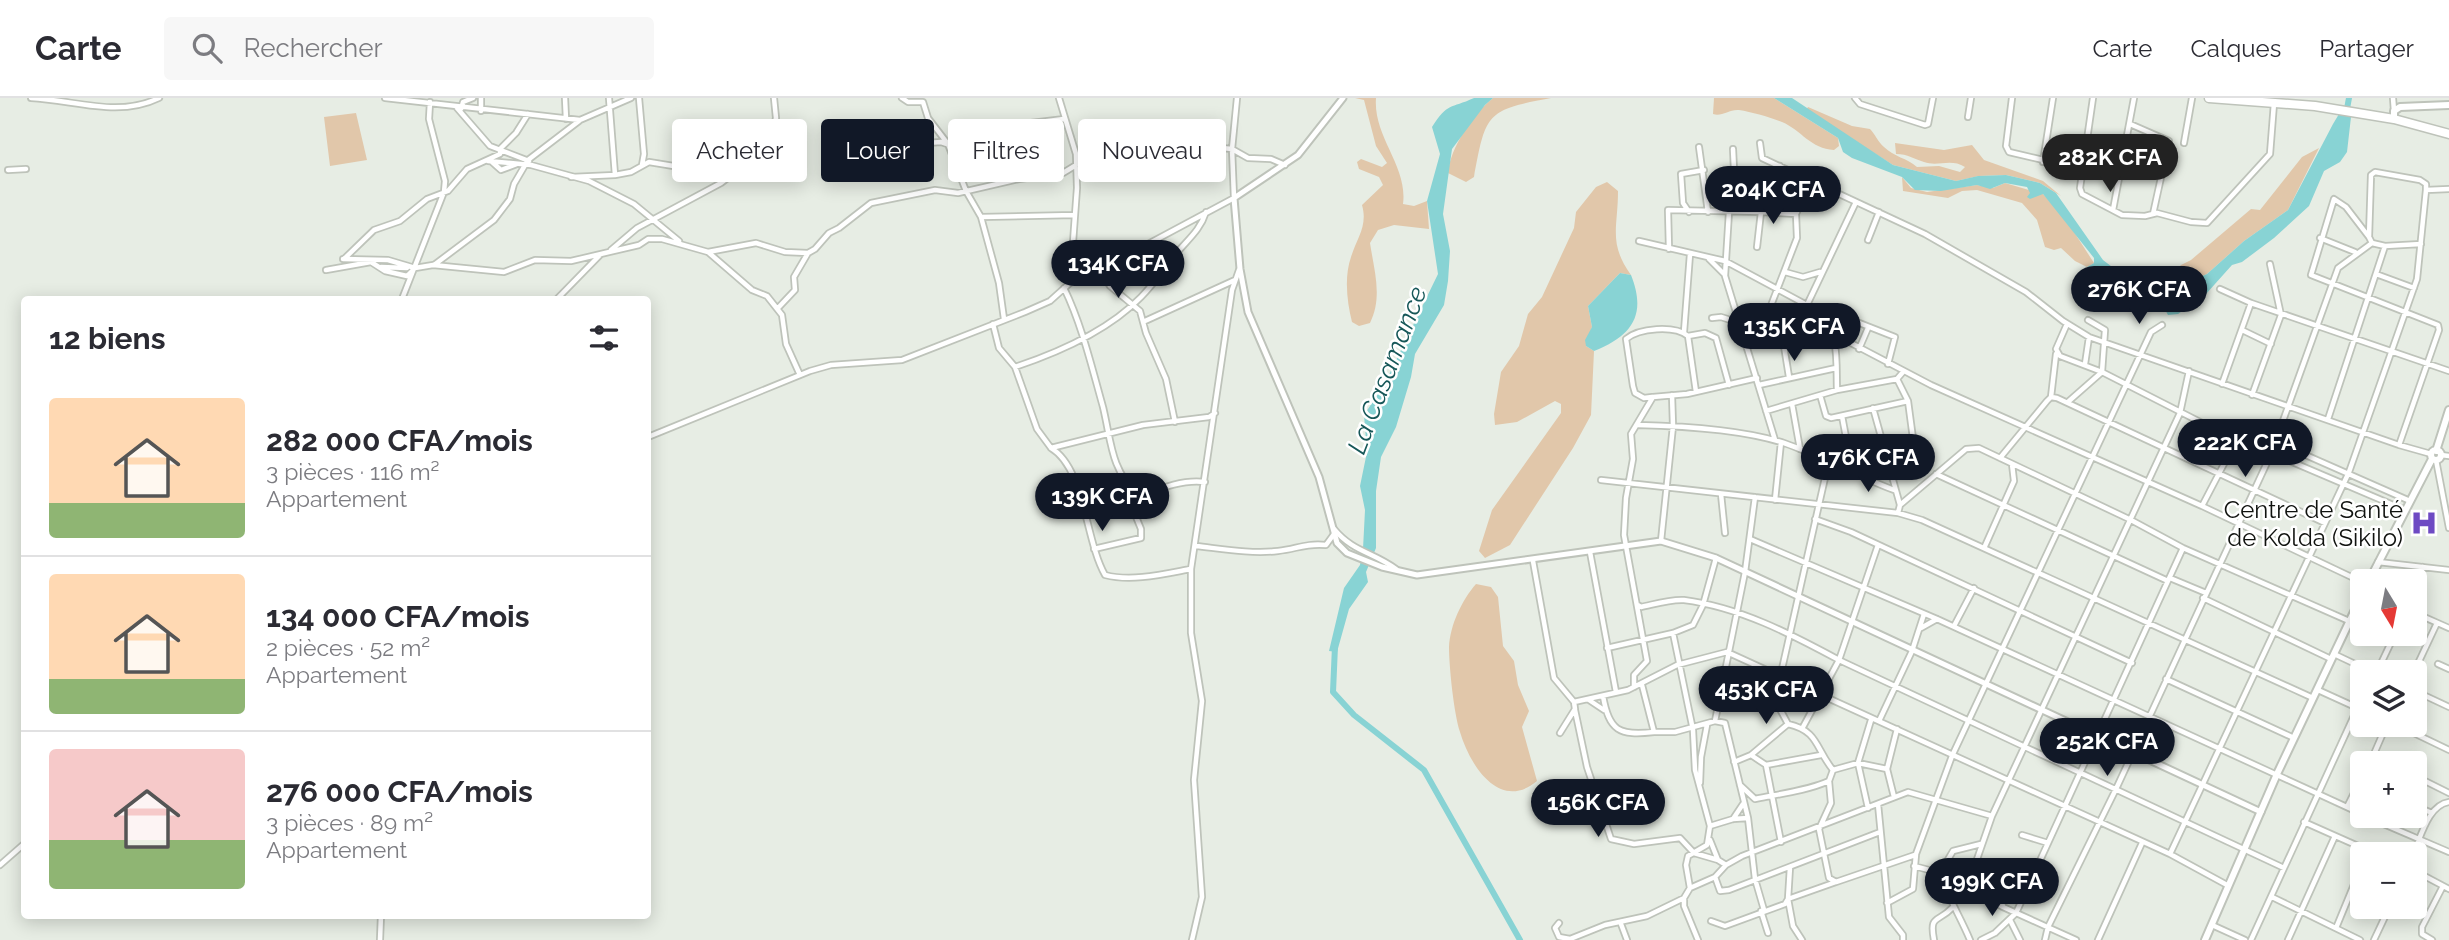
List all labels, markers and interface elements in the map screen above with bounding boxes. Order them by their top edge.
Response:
search box [164,17,654,80]
text: Carte [35,29,122,68]
icon: search [188,29,226,67]
text: Rechercher [244,33,383,63]
text: Carte [2093,34,2152,63]
text: Calques [2190,34,2281,63]
text: Partager [2319,34,2414,63]
chip: Acheter [672,119,807,182]
chip: Louer [821,119,934,182]
chip: Filtres [948,119,1064,182]
chip: Nouveau [1078,119,1226,182]
pin: 282K CFA [2038,134,2182,194]
text: 282K CFA [2058,143,2162,170]
pin: 204K CFA [1701,166,1845,226]
text: 204K CFA [1721,175,1825,202]
pin: 134K CFA [1046,240,1190,300]
text: 134K CFA [1067,249,1169,276]
pin: 276K CFA [2067,266,2211,326]
text: 276K CFA [2087,275,2191,302]
water label: La Casamance [1341,282,1433,458]
pin: 135K CFA [1722,303,1866,363]
text: 135K CFA [1744,312,1844,339]
icon: filters [585,319,623,357]
text: 12 biens [49,321,166,356]
pin: 222K CFA [2173,420,2317,479]
text: 282 000 CFA/mois [266,423,533,458]
icon: home [105,426,189,510]
text: 222K CFA [2194,428,2296,455]
pin: 176K CFA [1796,434,1940,494]
text: 176K CFA [1817,443,1919,470]
text: 3 pièces · 116 m² [266,458,440,485]
pin: 139K CFA [1030,474,1174,533]
text: 139K CFA [1051,482,1153,509]
text: Appartement [266,485,407,512]
place label: Centre de Santé de Kolda (Sikilo) [2224,495,2403,552]
hospital icon: Centre de Santé de Kolda (Sikilo) [2409,508,2439,538]
north arrow [2350,569,2427,646]
map controls [2350,569,2427,919]
text: 134 000 CFA/mois [266,599,530,634]
icon: home [105,602,189,686]
text: 2 pièces · 52 m² [266,634,430,661]
button: layers [2350,660,2427,737]
text: Appartement [266,661,407,688]
pin: 453K CFA [1694,666,1838,726]
text: 453K CFA [1715,675,1817,702]
pin: 252K CFA [2035,718,2179,778]
text: 252K CFA [2056,727,2158,754]
button: + [2350,751,2427,828]
text: 276 000 CFA/mois [266,774,533,809]
icon: home [105,777,189,861]
pin: 156K CFA [1526,780,1670,839]
text: 156K CFA [1547,788,1649,815]
text: 3 pièces · 89 m² [266,809,433,836]
text: Appartement [266,836,407,863]
button: − [2350,842,2427,919]
pin: 199K CFA [1920,858,2064,918]
text: 199K CFA [1941,867,2043,894]

